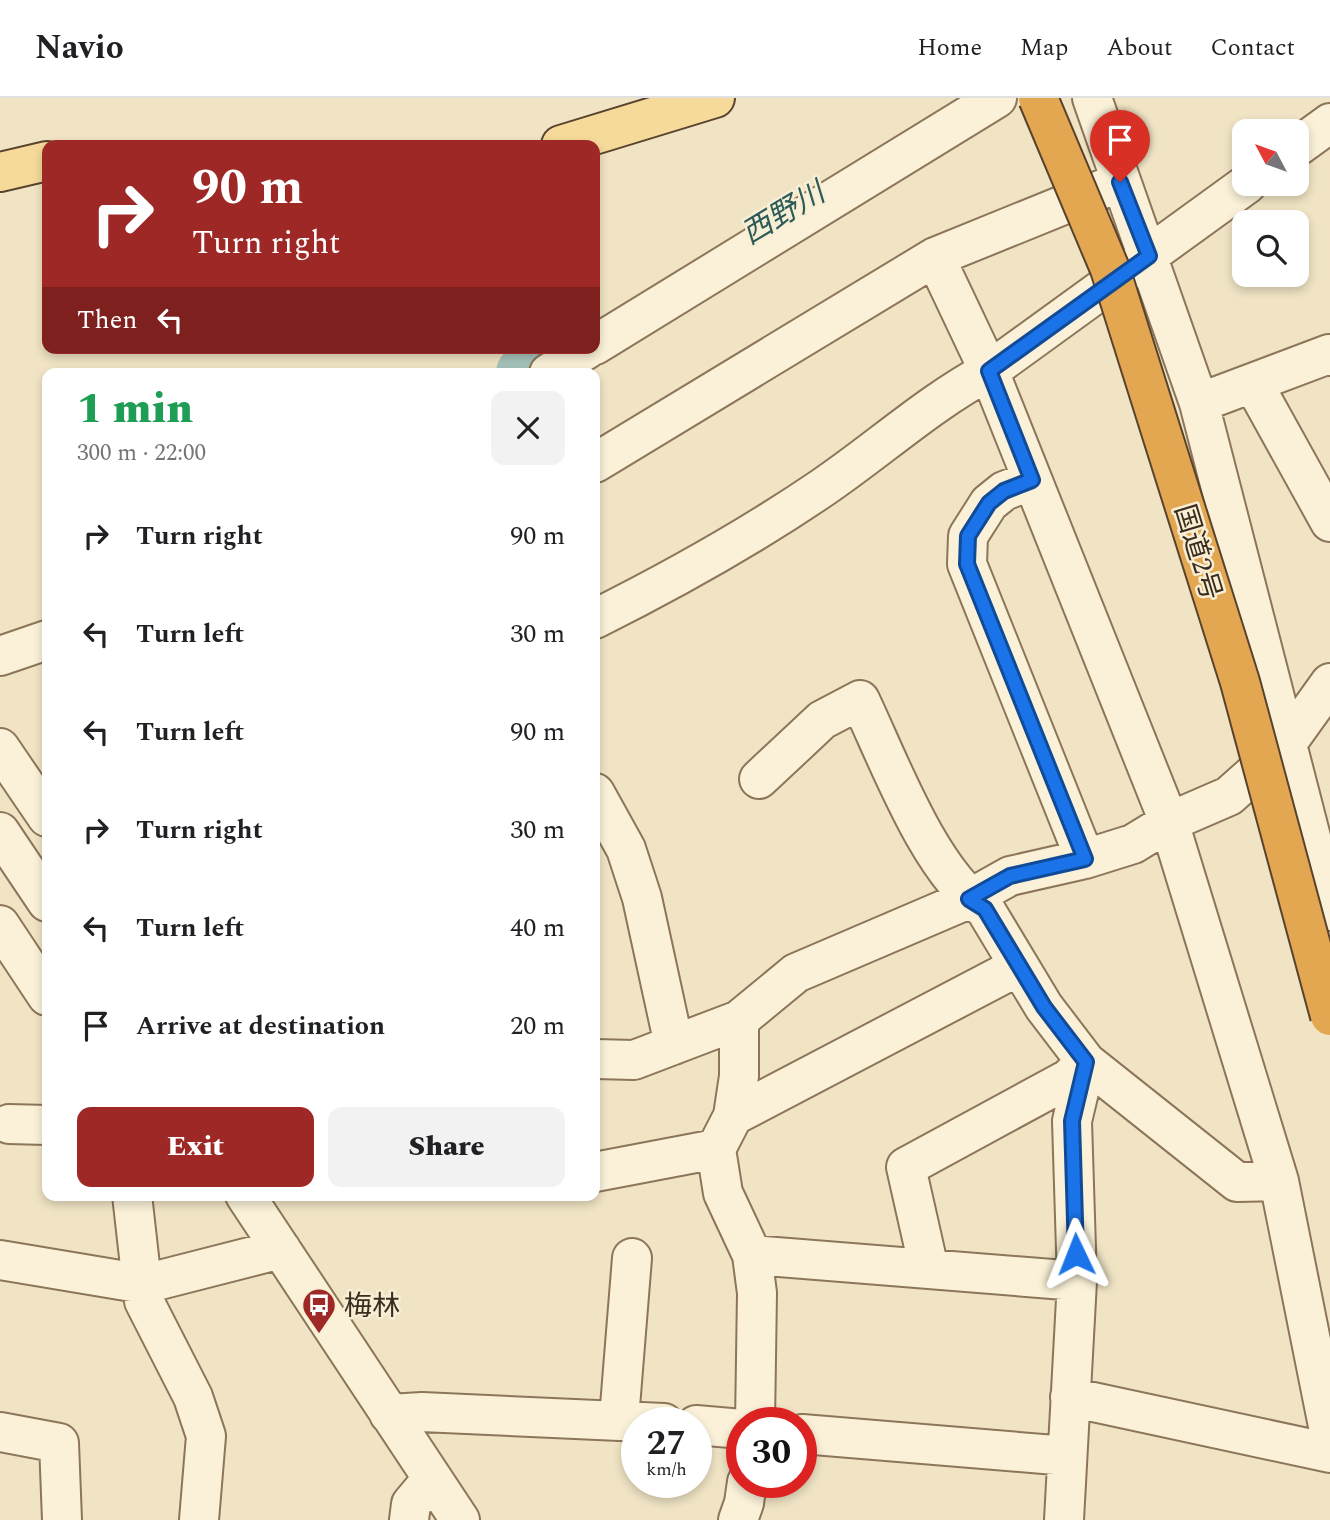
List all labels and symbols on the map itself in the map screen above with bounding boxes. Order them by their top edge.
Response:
pin [1090,110,1150,182]
north arrow [1232,119,1309,196]
water label: 西野川 [733,169,837,257]
street label: 国道2号 [1163,499,1232,606]
position arrow [1039,1217,1113,1291]
place label: 梅林 [344,1285,400,1328]
bus stop icon: 梅林 [300,1286,338,1335]
speed limit sign: 30 [726,1407,817,1498]

